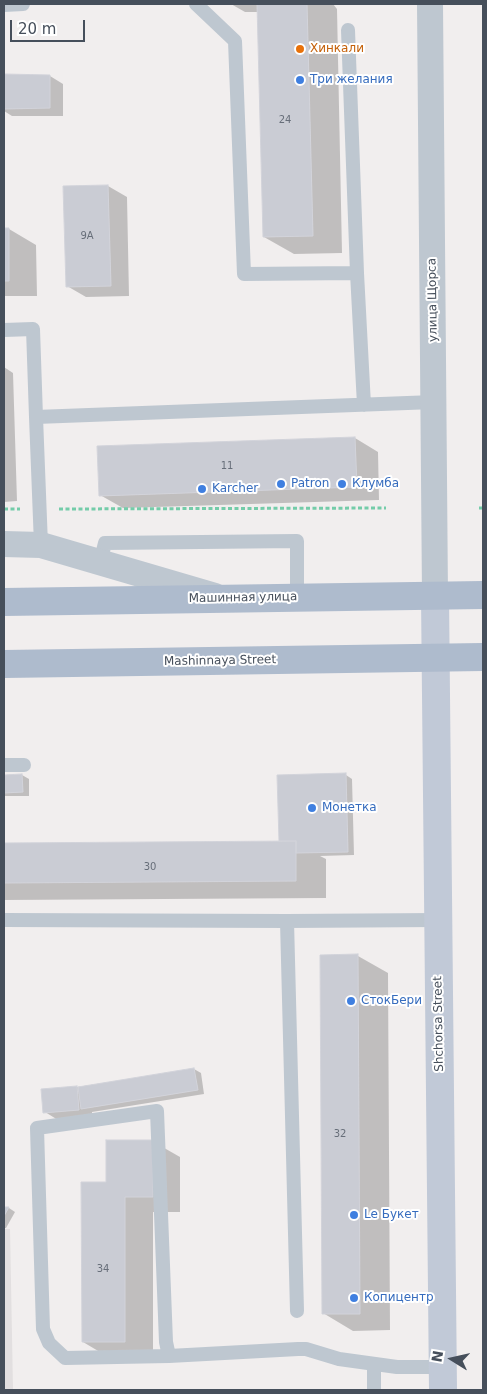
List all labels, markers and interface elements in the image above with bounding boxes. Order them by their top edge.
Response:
scale bar [12,10,88,42]
text: 20 m [18,20,56,38]
place label: Хинкали [310,42,364,56]
marker: Хинкали [294,43,306,55]
place label: Три желания [310,73,393,87]
marker: Три желания [294,74,306,86]
house number: 24 [279,114,291,126]
house number: 9А [80,230,94,242]
street label: улица Щорса [425,258,441,342]
house number: 11 [221,460,233,472]
place label: Patron [291,477,329,491]
place label: Клумба [352,477,399,491]
marker: Patron [275,478,287,490]
marker: Клумба [336,478,348,490]
place label: Karcher [212,482,258,496]
marker: Karcher [196,483,208,495]
street label: Машинная улица [189,590,297,606]
street label: Mashinnaya Street [164,653,276,669]
place label: Монетка [322,801,377,815]
marker: Монетка [306,802,318,814]
house number: 30 [144,861,156,873]
street label: Shchorsa Street [431,976,447,1072]
place label: СтокБери [361,994,422,1008]
marker: СтокБери [345,995,357,1007]
house number: 32 [334,1128,346,1140]
place label: Le Букет [364,1208,419,1222]
marker: Le Букет [348,1209,360,1221]
house number: 34 [97,1263,109,1275]
place label: Копицентр [364,1291,434,1305]
marker: Копицентр [348,1292,360,1304]
north arrow [427,1334,477,1384]
text: N [428,1349,446,1364]

